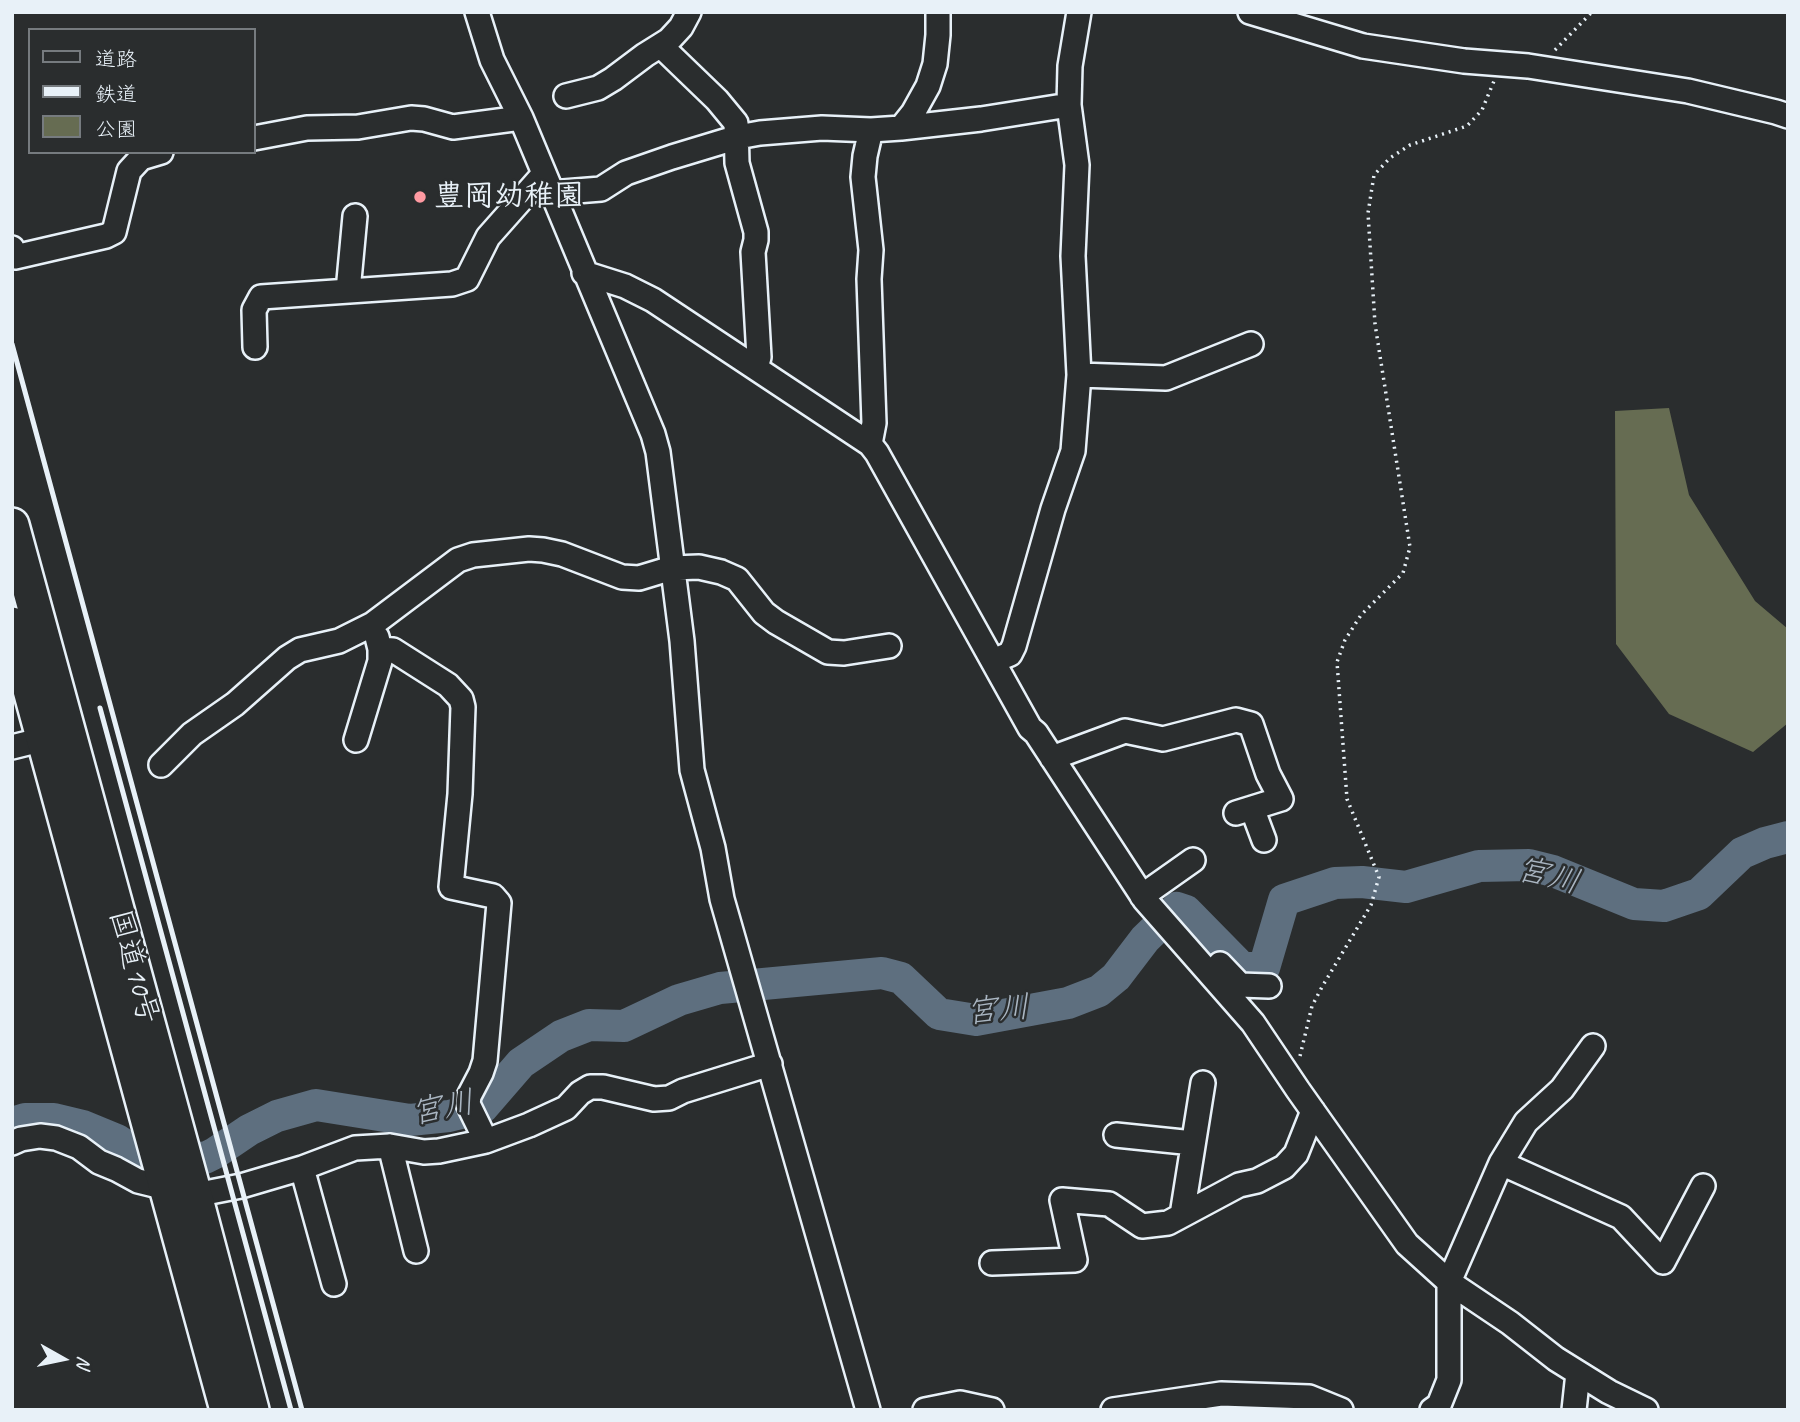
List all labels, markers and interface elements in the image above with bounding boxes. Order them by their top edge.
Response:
legend [28,28,256,154]
text: 道路 [95,46,137,72]
text: 鉄道 [95,81,137,107]
text: 公園 [95,116,137,142]
place label: 豊岡幼稚園 [434,179,584,215]
marker: 豊岡幼稚園 [412,189,428,205]
water label: 宮川 [1512,851,1584,903]
street label: 国道10号 [100,906,166,1028]
water label: 宮川 [964,989,1032,1033]
water label: 宮川 [408,1084,478,1134]
north arrow [28,1324,98,1394]
text: N [71,1355,97,1370]

